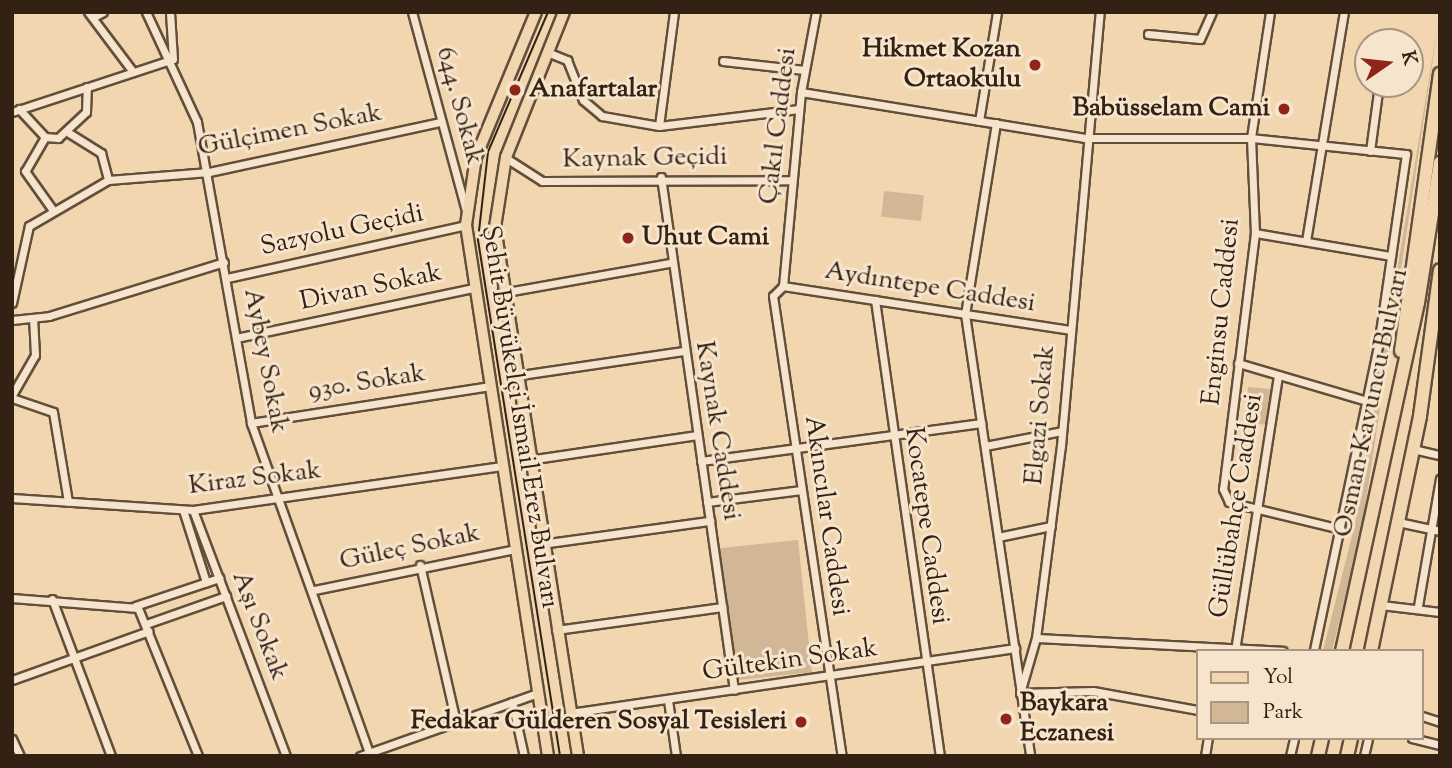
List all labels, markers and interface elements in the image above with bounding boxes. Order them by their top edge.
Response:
north arrow [1354,28,1424,98]
place label: Hikmet Kozan Ortaokulu [862,34,1021,96]
street label: 644. Sokak [428,44,490,168]
street label: Çakıl Caddesi [754,46,804,206]
text: K [1393,48,1423,68]
marker: Hikmet Kozan Ortaokulu [1027,57,1043,73]
place label: Anafartalar [529,74,657,106]
marker: Anafartalar [507,82,523,98]
place label: Babüsselam Cami [1073,93,1270,125]
street label: Gülçimen Sokak [195,98,385,164]
marker: Babüsselam Cami [1276,101,1292,117]
street label: Kaynak Geçidi [562,142,728,176]
street label: Sazyolu Geçidi [258,199,426,263]
street label: Enginsu Caddesi [1197,217,1247,407]
place label: Uhut Cami [642,222,769,254]
street label: Şehit Büyükelçi İsmail Erez Bulvarı [473,223,565,611]
marker: Uhut Cami [620,230,636,246]
street label: Aydıntepe Caddesi [822,256,1038,320]
street label: Divan Sokak [297,258,445,318]
street label: Osman Kavuncu Bulvarı [1328,266,1416,540]
street label: Aybey Sokak [236,286,294,436]
street label: Kaynak Caddesi [687,339,747,523]
street label: Elgazi Sokak [1019,344,1063,486]
street label: 930. Sokak [306,358,428,408]
street label: Güllübahçe Caddesi [1204,392,1270,620]
street label: Akıncılar Caddesi [797,414,855,618]
street label: Kocatepe Caddesi [897,425,955,627]
street label: Kiraz Sokak [187,455,323,503]
street label: Güleç Sokak [337,518,483,578]
street label: Aşı Sokak [224,567,294,685]
street label: Gültekin Sokak [700,633,880,689]
legend [1196,649,1424,740]
text: Yol [1263,663,1293,693]
place label: Baykara Eczanesi [1020,688,1114,750]
text: Park [1263,698,1303,728]
place label: Fedakar Gülderen Sosyal Tesisleri [411,706,787,738]
marker: Baykara Eczanesi [998,711,1014,727]
marker: Fedakar Gülderen Sosyal Tesisleri [793,714,809,730]

